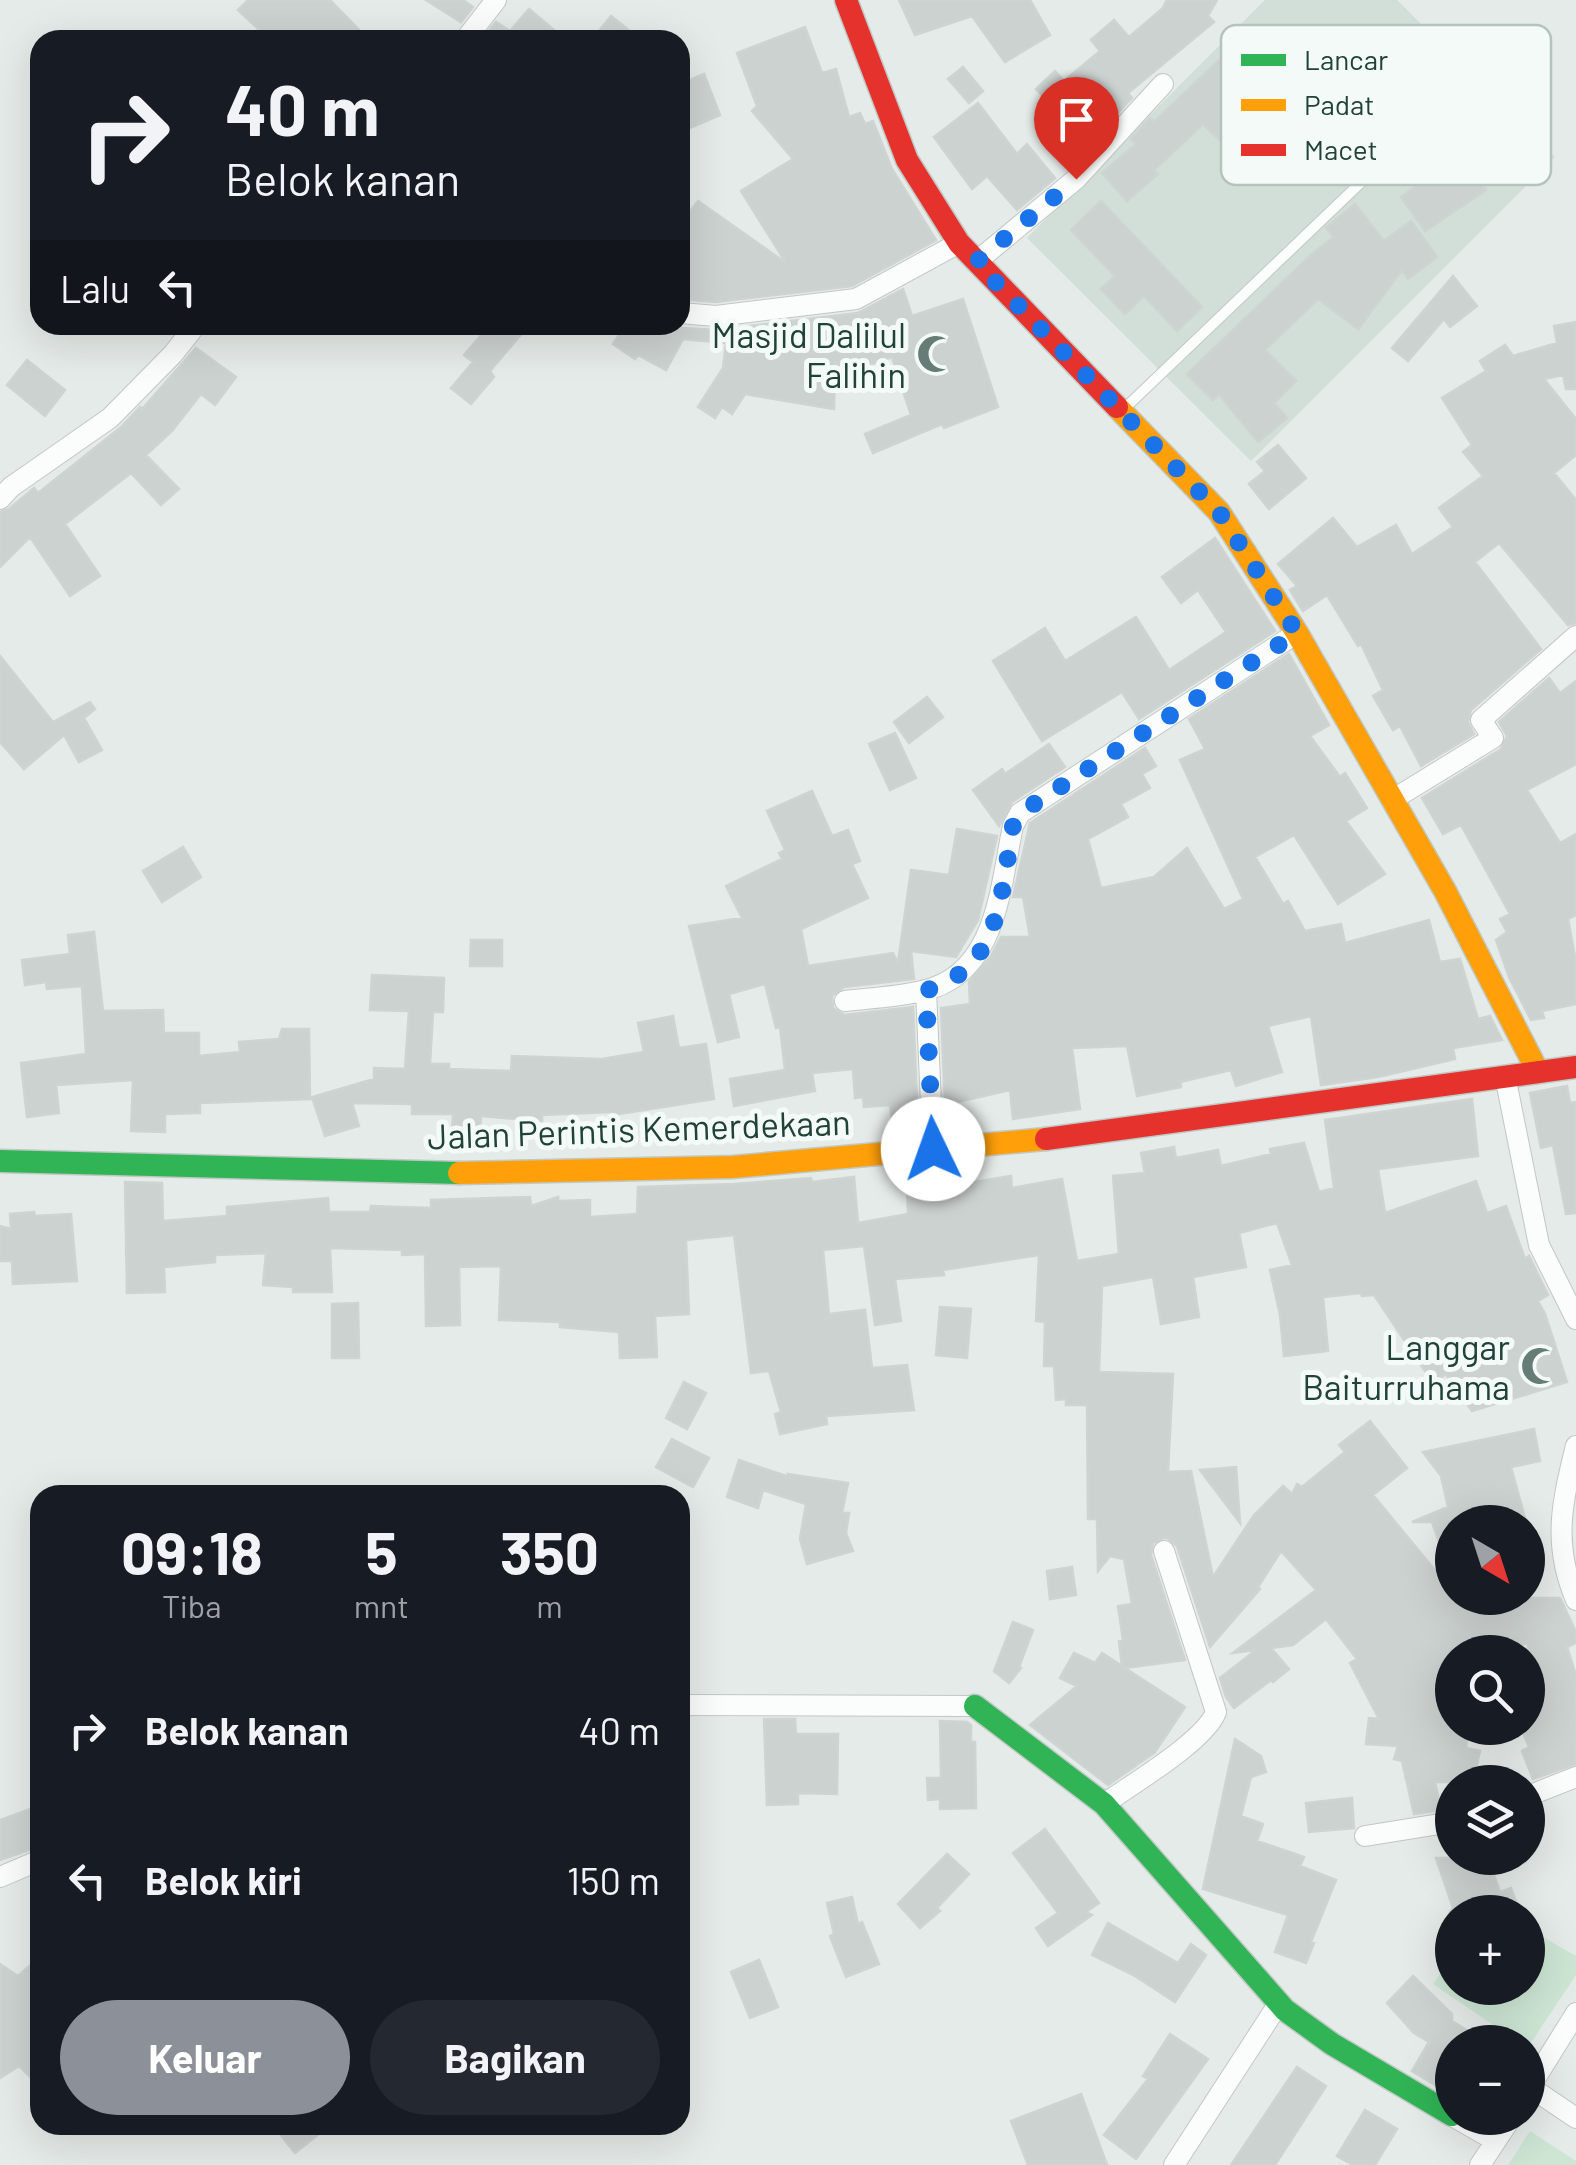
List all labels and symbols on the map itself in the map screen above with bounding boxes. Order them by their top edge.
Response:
legend [1221,25,1551,185]
text: Lancar [1304,42,1388,76]
pin [1034,77,1119,180]
text: Padat [1304,87,1374,121]
text: Macet [1304,132,1378,166]
place label: Masjid Dalilul Falihin [712,313,906,395]
mosque icon: Masjid Dalilul Falihin [915,333,957,375]
position arrow [881,1097,985,1201]
street label: Jalan Perintis Kemerdekaan [427,1100,851,1156]
place label: Langgar Baiturruhama [1302,1325,1510,1407]
mosque icon: Langgar Baiturruhama [1519,1345,1561,1387]
north arrow [1435,1505,1545,1615]

